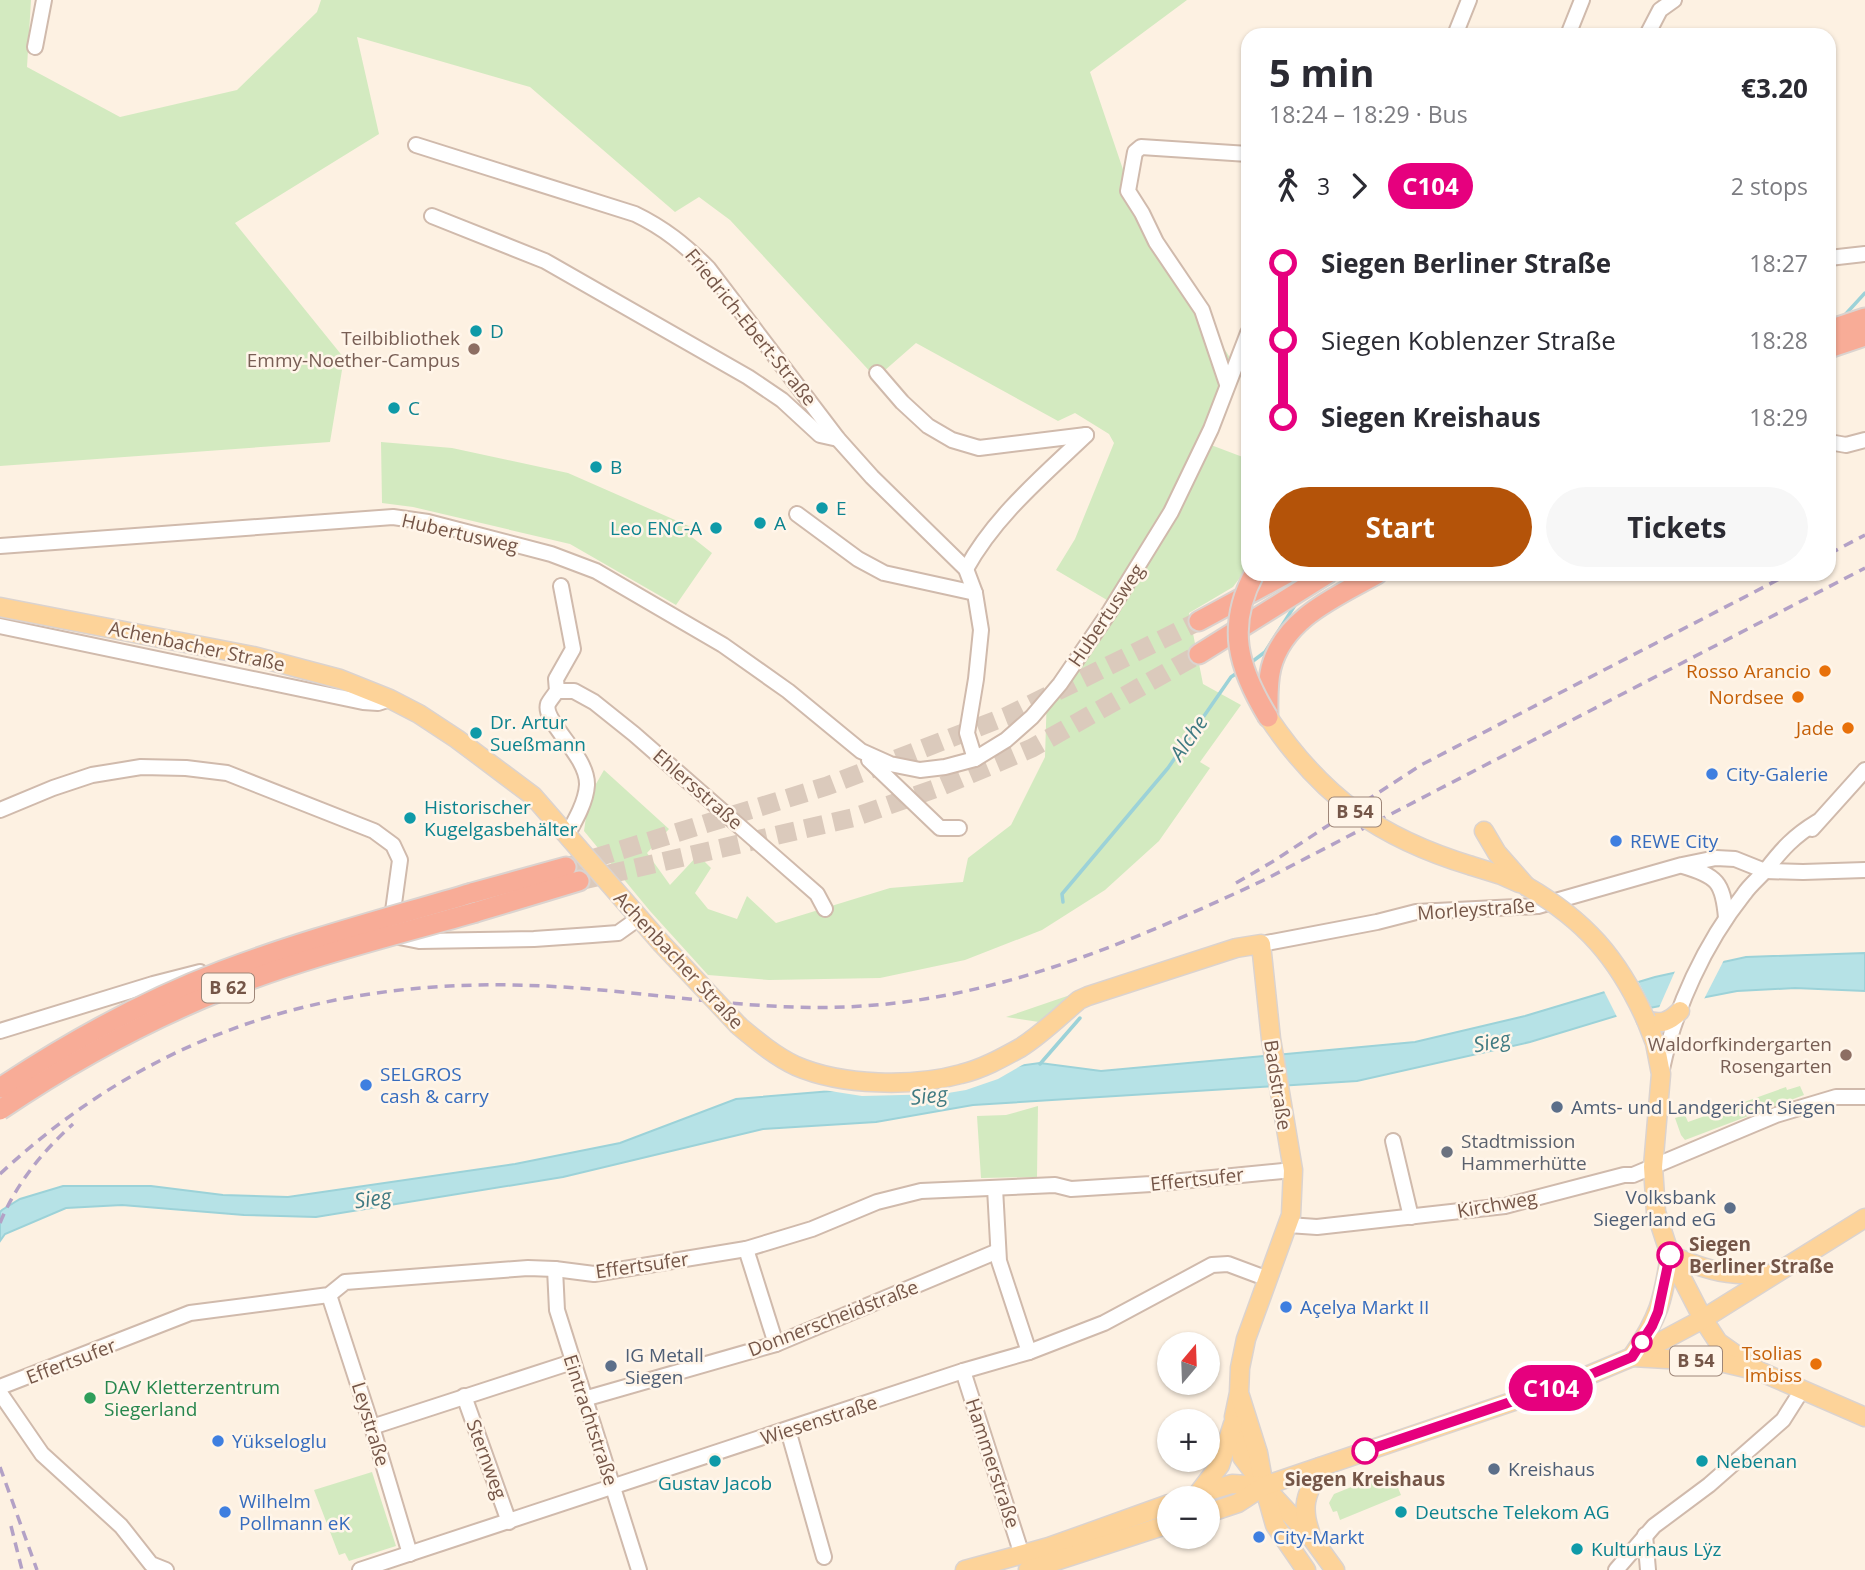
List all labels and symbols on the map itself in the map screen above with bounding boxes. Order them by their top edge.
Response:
street label: Friedrich-Ebert-Straße [679,243,823,411]
place label: D [490,318,504,344]
marker: D [468,323,484,339]
place label: Teilbibliothek Emmy-Noether-Campus [247,325,460,373]
marker: Teilbibliothek Emmy-Noether-Campus [466,341,482,357]
place label: C [408,395,420,421]
marker: C [386,400,402,416]
place label: B [610,454,622,480]
marker: B [588,459,604,475]
place label: E [836,495,847,521]
marker: E [814,500,830,516]
street label: Hubertusweg [399,507,521,559]
place label: A [774,510,786,536]
place label: Leo ENC-A [610,515,702,541]
marker: A [752,515,768,531]
marker: Leo ENC-A [708,520,724,536]
street label: Hubertusweg [1062,558,1150,672]
street label: Achenbacher Straße [107,615,287,677]
place label: Rosso Arancio [1686,658,1811,684]
marker: Rosso Arancio [1817,663,1833,679]
place label: Nordsee [1708,684,1784,710]
marker: Nordsee [1790,689,1806,705]
place label: Dr. Artur Sueßmann [490,709,586,757]
water label: Alche [1161,709,1214,767]
place label: Jade [1794,715,1834,741]
marker: Jade [1840,720,1856,736]
marker: Dr. Artur Sueßmann [468,725,484,741]
street label: Ehlersstraße [648,743,748,835]
place label: City-Galerie [1726,761,1828,787]
marker: City-Galerie [1704,766,1720,782]
place label: Historischer Kugelgasbehälter [424,794,578,842]
road number: B 54 [1329,798,1381,826]
marker: Historischer Kugelgasbehälter [402,810,418,826]
place label: REWE City [1630,828,1719,854]
marker: REWE City [1608,833,1624,849]
street label: Achenbacher Straße [608,886,750,1034]
street label: Morleystraße [1416,892,1536,926]
road number: B 62 [202,973,254,1002]
water label: Sieg [1471,1024,1514,1058]
place label: Waldorfkindergarten Rosengarten [1648,1031,1832,1079]
street label: Badstraße [1258,1038,1298,1132]
marker: Waldorfkindergarten Rosengarten [1838,1047,1854,1063]
place label: SELGROS cash & carry [380,1061,489,1109]
marker: SELGROS cash & carry [358,1077,374,1093]
water label: Sieg [909,1079,950,1111]
place label: Amts- und Landgericht Siegen [1571,1094,1836,1120]
marker: Amts- und Landgericht Siegen [1549,1099,1565,1115]
place label: Stadtmission Hammerhütte [1461,1128,1587,1176]
marker: Stadtmission Hammerhütte [1439,1144,1455,1160]
street label: Effertsufer [1149,1161,1245,1197]
water label: Sieg [352,1181,394,1214]
street label: Kirchweg [1455,1184,1539,1224]
place label: Volksbank Siegerland eG [1593,1184,1716,1232]
marker: Volksbank Siegerland eG [1722,1200,1738,1216]
place label: Siegen Berliner Straße [1689,1231,1834,1279]
marker: Siegen Berliner Straße [1657,1242,1683,1268]
street label: Effertsufer [594,1246,691,1284]
street label: Donnerscheidstraße [744,1274,922,1362]
place label: Açelya Markt II [1300,1294,1429,1320]
marker: Açelya Markt II [1278,1299,1294,1315]
street label: Effertsufer [22,1332,120,1390]
north arrow [1157,1332,1220,1395]
unlabelled marker [1632,1332,1652,1352]
place label: Tsolias Imbiss [1742,1340,1802,1388]
place label: IG Metall Siegen [625,1342,704,1390]
road number: B 54 [1670,1346,1722,1376]
street label: Eintrachtstraße [558,1351,624,1489]
marker: Tsolias Imbiss [1808,1356,1824,1372]
marker: IG Metall Siegen [603,1358,619,1374]
line badge: C104 [1502,1365,1600,1411]
place label: DAV Kletterzentrum Siegerland [104,1374,280,1422]
street label: Leystraße [346,1379,396,1469]
street label: Wiesenstraße [757,1389,881,1451]
marker: DAV Kletterzentrum Siegerland [82,1390,98,1406]
street label: Hammerstraße [960,1395,1026,1531]
street label: Sternweg [461,1416,513,1502]
place label: Yükseloglu [232,1428,327,1454]
marker: Yükseloglu [210,1433,226,1449]
marker: Siegen Kreishaus [1352,1438,1378,1464]
place label: Nebenan [1716,1448,1797,1474]
marker: Gustav Jacob [707,1453,723,1469]
marker: Nebenan [1694,1453,1710,1469]
place label: Kreishaus [1508,1456,1595,1482]
marker: Kreishaus [1486,1461,1502,1477]
place label: Siegen Kreishaus [1285,1466,1445,1492]
place label: Gustav Jacob [658,1470,772,1496]
place label: Wilhelm Pollmann eK [239,1488,351,1536]
place label: Deutsche Telekom AG [1415,1499,1610,1525]
marker: Wilhelm Pollmann eK [217,1504,233,1520]
marker: Deutsche Telekom AG [1393,1504,1409,1520]
place label: City-Markt [1273,1524,1365,1550]
marker: City-Markt [1251,1529,1267,1545]
place label: Kulturhaus Lÿz [1591,1536,1722,1562]
marker: Kulturhaus Lÿz [1569,1541,1585,1557]

